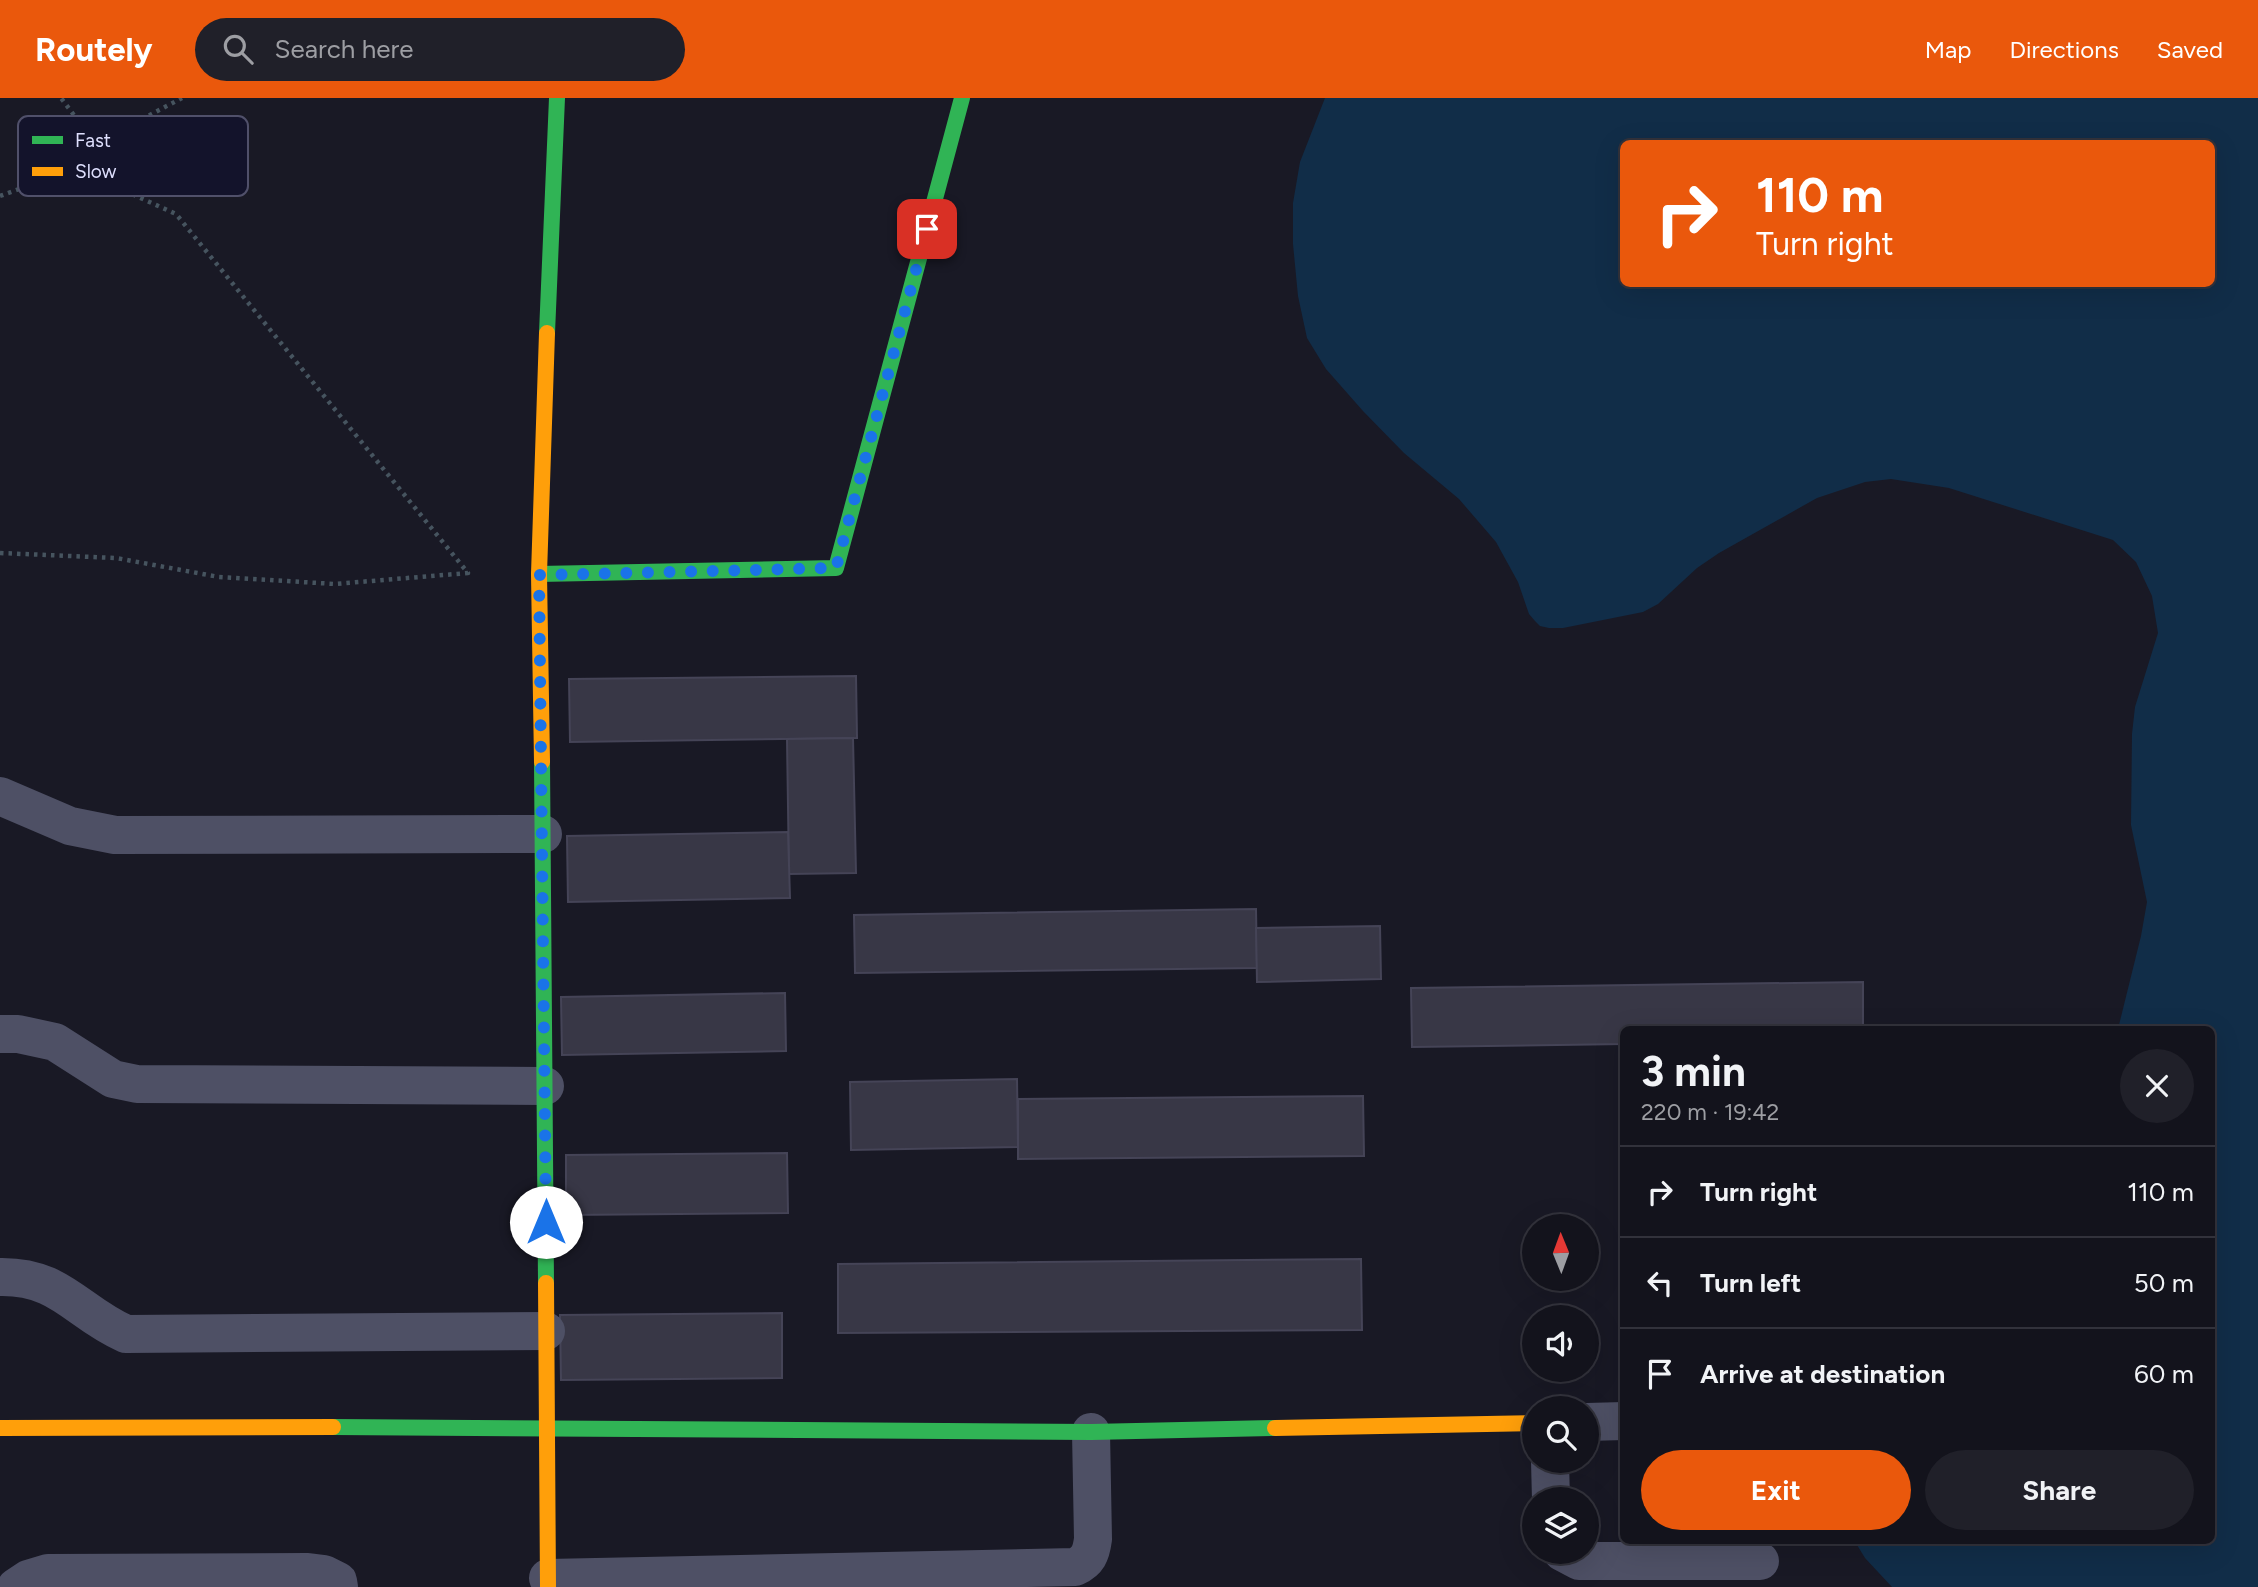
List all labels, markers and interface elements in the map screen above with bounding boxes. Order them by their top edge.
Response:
search box [195,18,685,81]
text: Routely [35,30,153,69]
icon: search [219,30,257,68]
text: Search here [275,33,414,65]
text: Map [1925,35,1971,64]
text: Directions [2009,35,2119,64]
text: Saved [2157,35,2223,64]
legend [18,116,248,196]
text: Fast [75,129,111,152]
text: Slow [75,160,117,183]
text: 110 m [1756,165,1884,224]
icon: right [1641,168,1732,259]
pin [897,199,957,259]
icon: arrive [908,210,946,248]
text: Turn right [1756,225,1894,263]
text: 3 min [1641,1046,1746,1097]
button: close [2120,1049,2194,1123]
text: 220 m · 19:42 [1641,1098,1779,1126]
icon: right [1641,1173,1679,1211]
text: Turn right [1700,1176,1817,1208]
text: 110 m [2127,1176,2194,1208]
position arrow [509,1185,583,1259]
north arrow [1522,1214,1600,1292]
map controls [1522,1214,1599,1564]
icon: left [1641,1264,1679,1302]
text: Turn left [1700,1267,1801,1299]
text: 50 m [2134,1267,2194,1299]
button: sound [1522,1305,1599,1382]
icon: arrive [1641,1355,1679,1393]
text: Arrive at destination [1700,1358,1945,1390]
text: 60 m [2134,1358,2194,1390]
button: search [1522,1396,1599,1473]
button: Exit [1641,1450,1911,1530]
button: Share [1925,1450,2194,1530]
button: layers [1522,1487,1599,1564]

